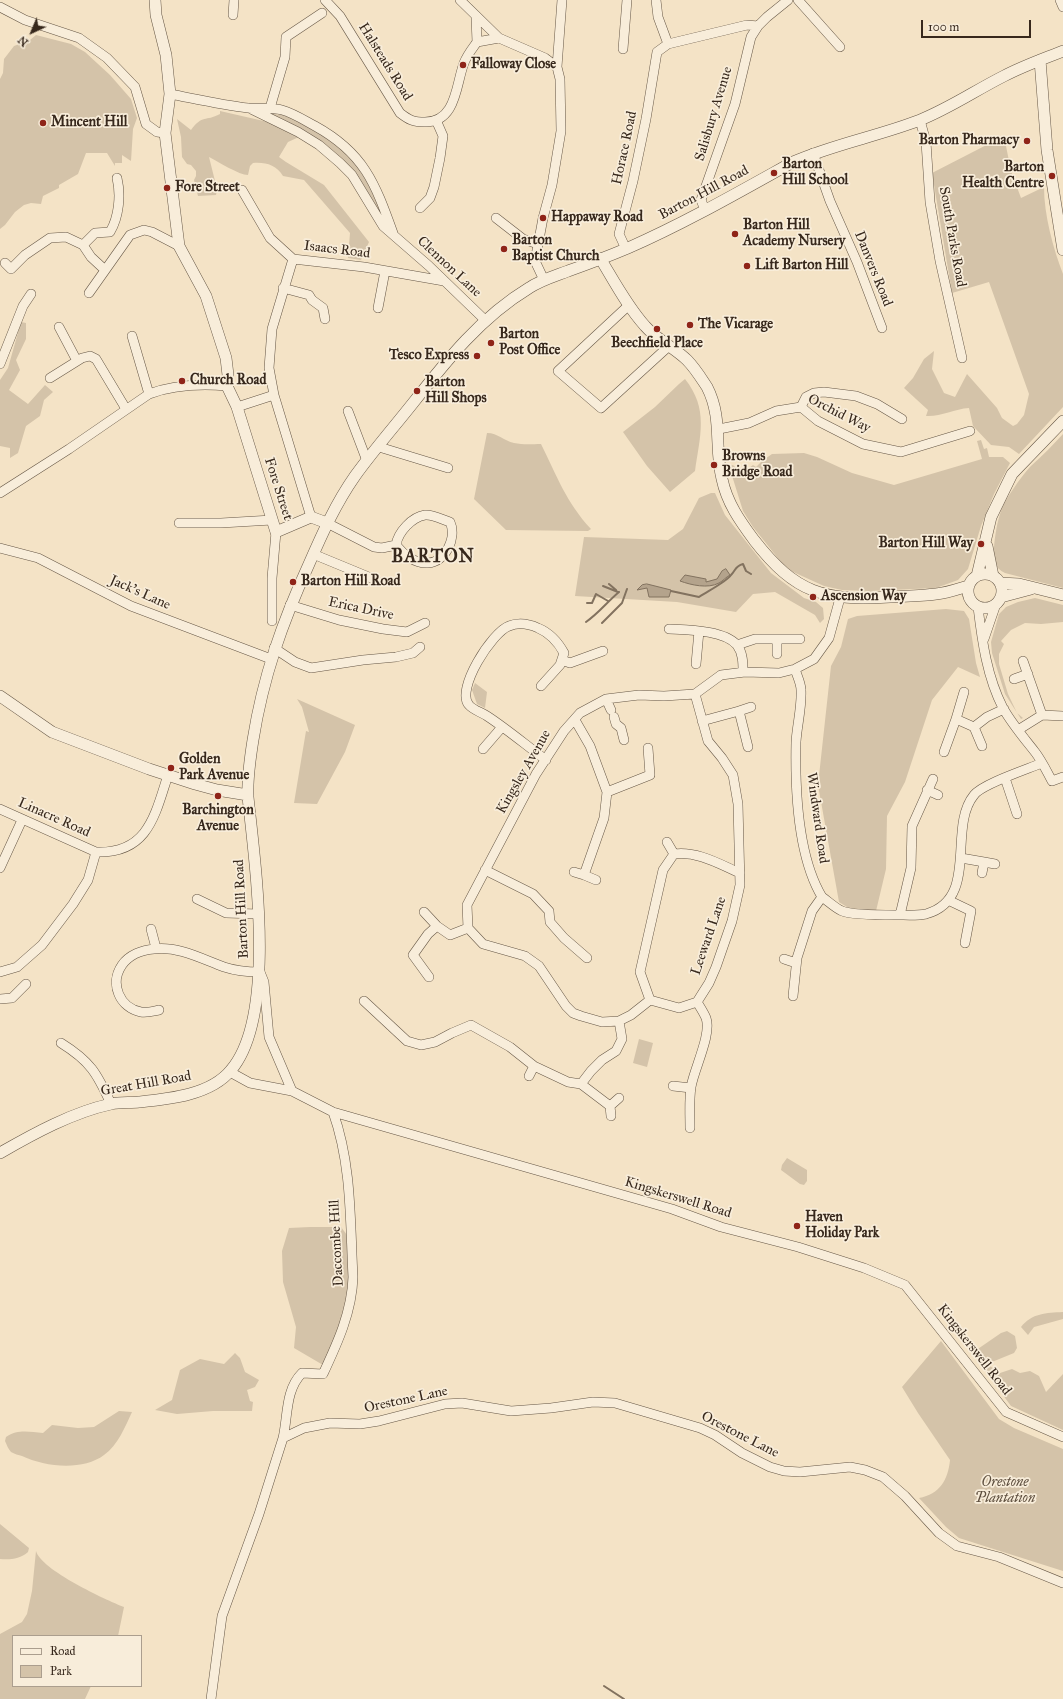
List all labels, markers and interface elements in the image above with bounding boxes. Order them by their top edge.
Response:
north arrow [12,12,52,52]
scale bar [923,12,1033,38]
street label: Halsteads Road [354,20,416,104]
text: 100 m [928,20,959,34]
text: N [15,33,31,49]
place label: Falloway Close [471,57,556,73]
marker: Falloway Close [458,60,468,70]
street label: Salisbury Avenue [692,65,736,163]
street label: Horace Road [609,110,641,186]
place label: Mincent Hill [51,115,128,131]
marker: Mincent Hill [38,118,48,128]
place label: Barton Pharmacy [919,133,1019,149]
marker: Barton Pharmacy [1022,136,1032,146]
place label: Barton Hill School [782,157,848,190]
place label: Barton Health Centre [962,160,1044,192]
street label: Barton Hill Road [656,162,752,224]
marker: Barton Hill School [769,168,779,178]
marker: Barton Health Centre [1047,171,1057,181]
place label: Fore Street [175,180,240,196]
marker: Fore Street [162,183,172,193]
street label: South Parks Road [935,185,969,289]
place label: Happaway Road [551,210,643,226]
marker: Happaway Road [538,213,548,223]
place label: Barton Hill Academy Nursery [743,218,845,250]
marker: Barton Hill Academy Nursery [730,229,740,239]
street label: Danvers Road [850,229,896,309]
street label: Clennon Lane [413,233,485,301]
place label: Barton Baptist Church [512,233,600,266]
street label: Isaacs Road [303,238,371,262]
marker: Barton Baptist Church [499,244,509,254]
place label: Lift Barton Hill [755,258,849,274]
marker: Lift Barton Hill [742,261,752,271]
place label: The Vicarage [698,317,773,333]
marker: The Vicarage [685,320,695,330]
marker: Beechfield Place [652,324,662,334]
place label: Barton Post Office [499,327,560,360]
place label: Beechfield Place [611,336,703,352]
marker: Barton Post Office [486,338,496,348]
place label: Tesco Express [389,348,469,364]
marker: Tesco Express [472,351,482,361]
place label: Church Road [190,373,266,389]
place label: Barton Hill Shops [425,375,487,408]
marker: Church Road [177,376,187,386]
marker: Barton Hill Shops [412,386,422,396]
street label: Orchid Way [805,391,873,437]
place label: Browns Bridge Road [722,449,792,482]
street label: Fore Street [260,456,296,522]
marker: Browns Bridge Road [709,460,719,470]
place label: Barton Hill Way [878,536,973,552]
marker: Barton Hill Way [976,539,986,549]
district label: BARTON [391,547,475,569]
street label: Jack's Lane [107,572,173,614]
place label: Barton Hill Road [301,574,401,590]
marker: Barton Hill Road [288,577,298,587]
place label: Ascension Way [821,589,906,605]
marker: Ascension Way [808,592,818,602]
street label: Erica Drive [327,594,395,624]
street label: Kingsley Avenue [493,727,555,817]
place label: Golden Park Avenue [179,752,249,784]
marker: Golden Park Avenue [166,763,176,773]
street label: Windward Road [802,771,832,865]
marker: Barchington Avenue [213,791,223,801]
street label: Linacre Road [15,795,93,841]
place label: Barchington Avenue [182,803,254,836]
street label: Barton Hill Road [231,859,253,959]
street label: Leeward Lane [688,895,730,977]
street label: Great Hill Road [99,1068,193,1100]
street label: Kingskerswell Road [623,1174,733,1222]
street label: Daccombe Hill [326,1199,348,1287]
place label: Haven Holiday Park [805,1210,879,1242]
marker: Haven Holiday Park [792,1221,802,1231]
street label: Kingskerswell Road [933,1301,1015,1399]
street label: Orestone Lane [363,1383,449,1417]
street label: Orestone Lane [698,1408,782,1462]
park label: Orestone Plantation [975,1475,1035,1508]
legend [12,1635,142,1687]
text: Road [50,1644,76,1658]
text: Park [50,1664,72,1678]

